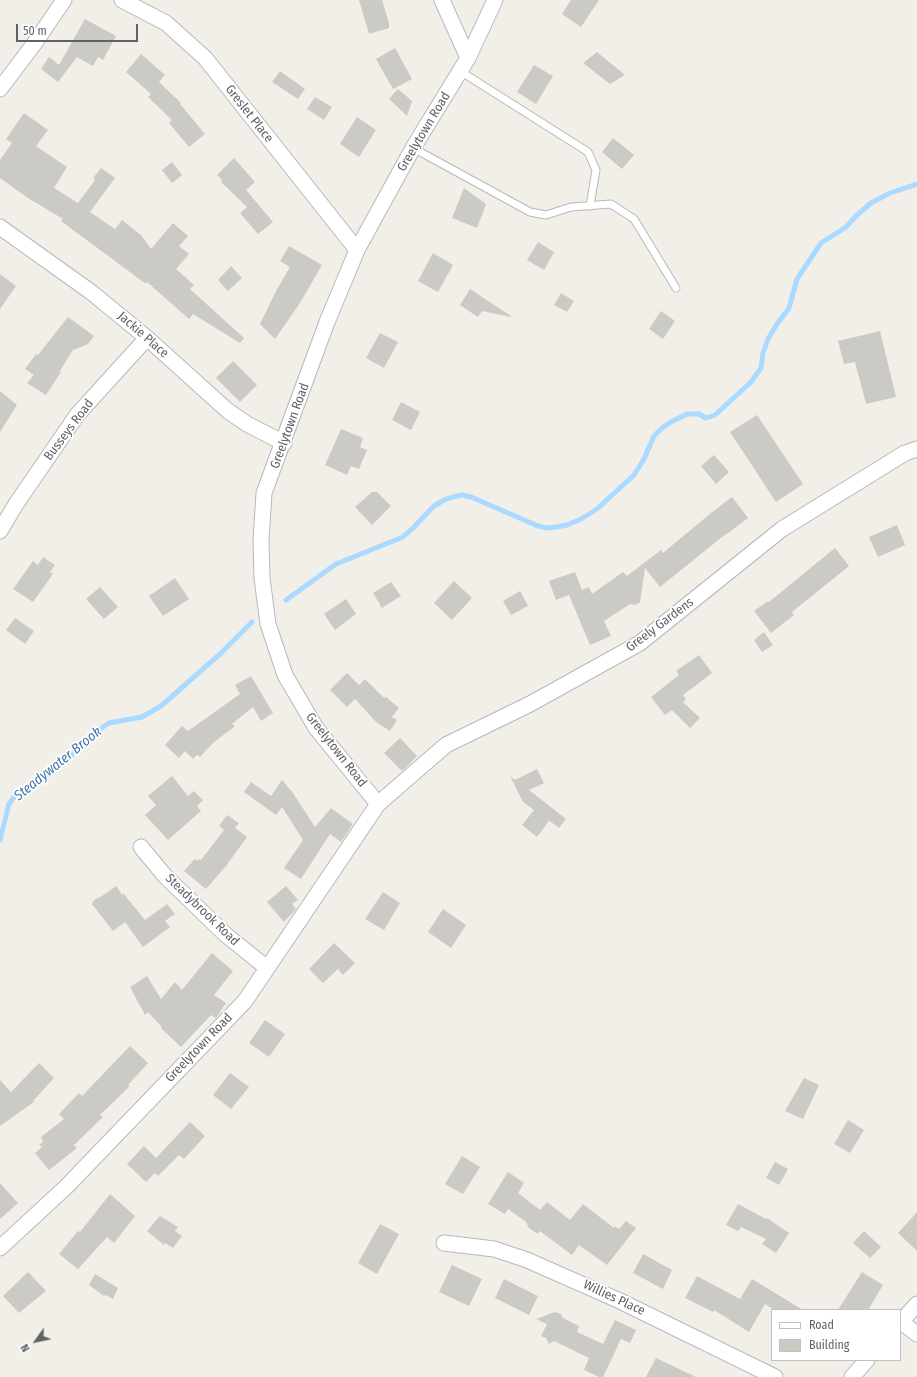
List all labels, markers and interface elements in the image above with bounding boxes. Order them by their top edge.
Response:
scale bar [18,16,140,42]
text: 50 m [23,24,47,38]
street label: Greslet Place [222,82,276,146]
street label: Greelytown Road [394,89,454,175]
street label: Jackie Place [114,309,172,361]
street label: Greelytown Road [267,381,313,471]
street label: Busseys Road [41,396,97,464]
street label: Greely Gardens [623,595,697,655]
street label: Greelytown Road [302,710,370,790]
water label: Steadywater Brook [11,724,105,804]
street label: Steadybrook Road [162,871,242,949]
street label: Greelytown Road [162,1010,236,1086]
street label: Willies Place [581,1277,647,1319]
legend [771,1309,901,1361]
text: Road [809,1318,834,1332]
north arrow [16,1321,56,1361]
text: Building [809,1338,849,1352]
text: N [18,1342,33,1354]

